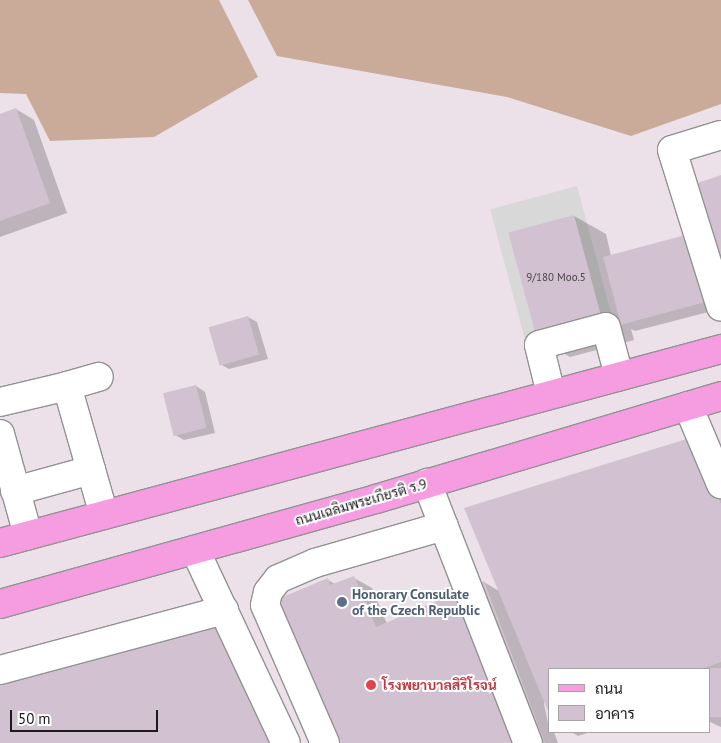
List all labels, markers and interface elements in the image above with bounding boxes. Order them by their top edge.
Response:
house number: 9/180 Moo.5 [526,270,586,284]
street label: ถนนเฉลิมพระเกียรติ ร.9 [293,475,429,529]
place label: Honorary Consulate of the Czech Republic [352,586,480,618]
marker: Honorary Consulate of the Czech Republic [336,596,348,608]
legend [548,668,711,733]
place label: โรงพยาบาลสิริโรจน์ [382,677,497,693]
marker: โรงพยาบาลสิริโรจน์ [364,678,378,692]
text: ถนน [595,679,623,698]
scale bar [12,700,160,732]
text: อาคาร [595,704,635,723]
text: 50 m [18,709,51,728]

